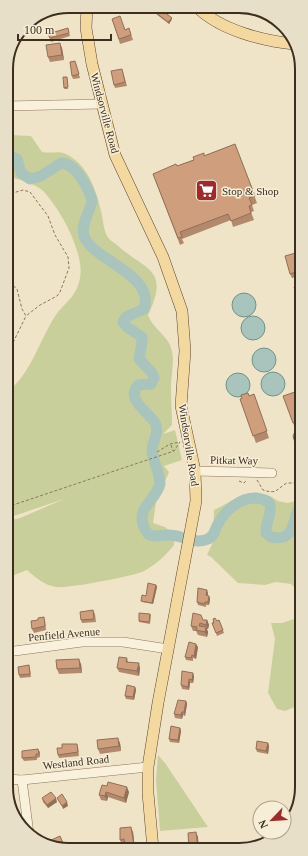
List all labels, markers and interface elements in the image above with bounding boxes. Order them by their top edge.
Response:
scale bar [18,16,111,42]
text: 100 m [24,23,55,37]
street label: Windsorville Road [88,71,122,155]
supermarket icon: Stop & Shop [193,178,219,204]
place label: Stop & Shop [222,185,279,197]
street label: Windsorville Road [177,403,201,487]
street label: Pitkat Way [210,454,259,466]
street label: Penfield Avenue [28,625,101,643]
street label: Westland Road [42,752,110,771]
north arrow [252,800,292,840]
text: N [256,818,270,830]

